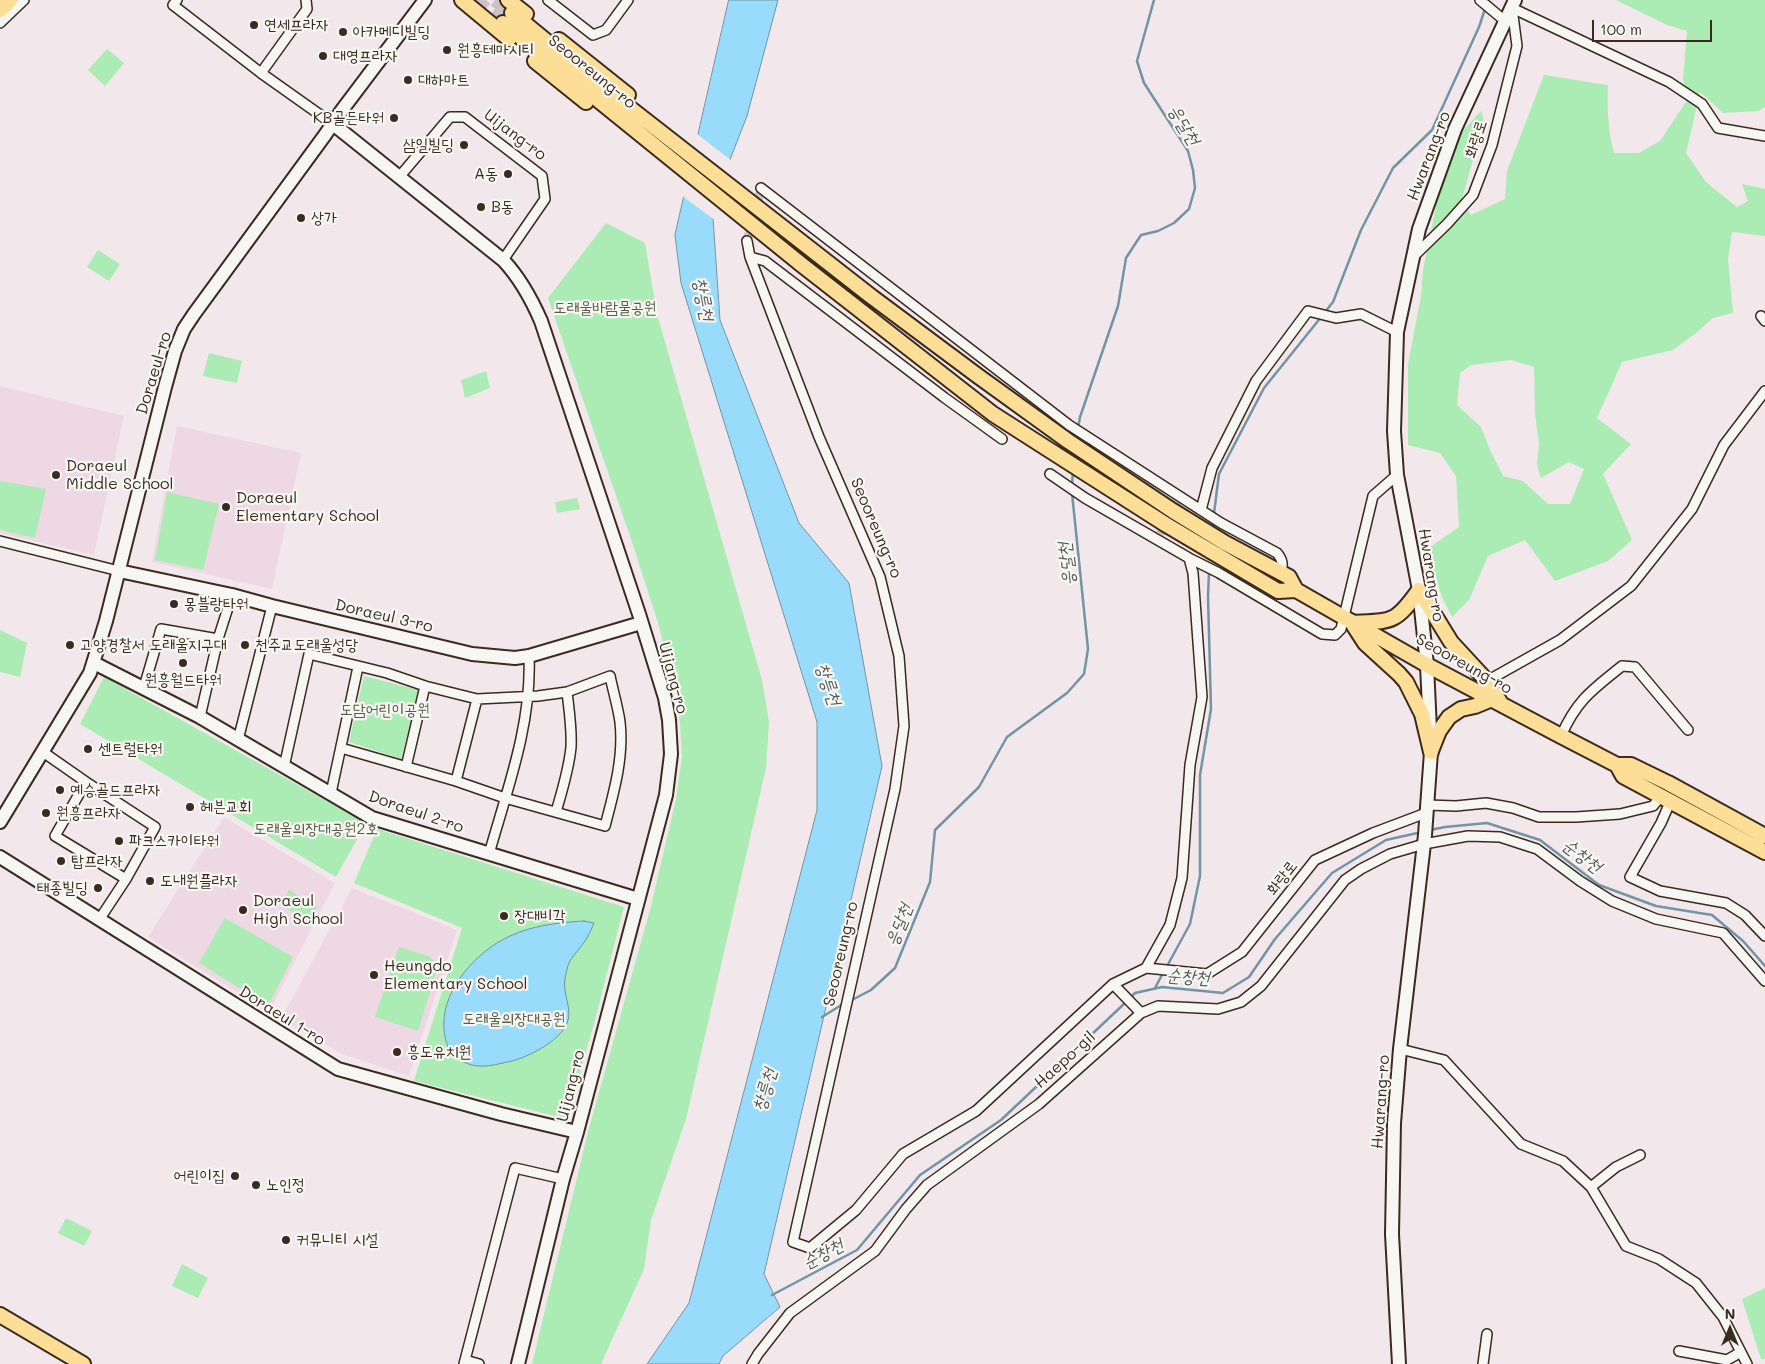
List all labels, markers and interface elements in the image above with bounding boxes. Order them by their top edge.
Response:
scale bar [1595,10,1715,42]
place label: 연세프라자 [264,15,328,35]
marker: 연세프라자 [248,19,260,31]
text: 100 m [1600,19,1642,39]
place label: 아카메디빌딩 [353,22,430,42]
marker: 아카메디빌딩 [337,26,349,38]
street label: Seooreung-ro [544,31,640,113]
place label: 원흥테마시티 [457,40,534,60]
marker: 원흥테마시티 [441,44,453,56]
place label: 대영프라자 [333,46,397,66]
marker: 대영프라자 [317,50,329,62]
place label: 대하마트 [418,70,469,90]
marker: 대하마트 [402,74,414,86]
water label: 응달천 [1164,101,1204,149]
street label: Uijang-ro [480,105,550,165]
place label: KB골든타워 [313,108,384,128]
street label: Hwarang-ro [1403,109,1455,203]
marker: KB골든타워 [388,112,400,124]
street label: 화랑로 [1461,118,1491,160]
place label: 삼일빌딩 [402,135,454,155]
marker: 삼일빌딩 [458,139,470,151]
place label: A동 [474,164,498,184]
marker: A동 [502,168,514,180]
place label: B동 [491,197,514,217]
marker: B동 [475,201,487,213]
place label: 상가 [311,208,337,228]
marker: 상가 [295,212,307,224]
water label: 창릉천 [688,276,718,322]
park label: 도래울바람물공원 [554,298,656,318]
street label: Doraeul-ro [132,329,176,417]
place label: Doraeul Middle School [66,456,173,494]
marker: Doraeul Middle School [50,469,62,481]
street label: Seooreung-ro [846,475,906,581]
place label: Doraeul Elementary School [236,488,380,526]
marker: Doraeul Elementary School [220,501,232,513]
street label: Hwarang-ro [1414,527,1448,623]
water label: 응달천 [1054,541,1080,587]
place label: 몽블랑타워 [184,594,248,614]
street label: Doraeul 3-ro [333,595,435,637]
marker: 몽블랑타워 [168,598,180,610]
street label: Seooreung-ro [1413,630,1515,698]
place label: 고양경찰서 도래울지구대 [80,635,227,655]
place label: 천주교도래울성당 [255,635,358,655]
marker: 고양경찰서 도래울지구대 [64,639,76,651]
marker: 천주교도래울성당 [239,639,251,651]
street label: Uijang-ro [654,640,692,716]
marker: 원흥월드타워 [177,657,189,669]
water label: 창릉천 [811,660,845,708]
place label: 원흥월드타워 [144,670,222,690]
park label: 도담어린이공원 [340,700,430,720]
place label: 센트럴타워 [98,739,162,759]
marker: 센트럴타워 [82,743,94,755]
place label: 예승골드프라자 [70,780,160,800]
marker: 예승골드프라자 [54,784,66,796]
street label: Doraeul 2-ro [366,787,466,837]
place label: 헤븐교회 [200,797,252,817]
marker: 헤븐교회 [184,801,196,813]
place label: 원흥프라자 [56,803,120,823]
marker: 원흥프라자 [40,807,52,819]
park label: 도래울의장대공원2호 [254,819,378,839]
place label: 파크스카이타워 [129,831,219,851]
water label: 순창천 [1558,834,1606,878]
marker: 파크스카이타워 [113,835,125,847]
place label: 탑프라자 [71,851,122,871]
marker: 탑프라자 [55,855,67,867]
street label: 화랑로 [1263,857,1301,899]
place label: 도내원플라자 [160,871,237,891]
marker: 도내원플라자 [144,875,156,887]
place label: 태종빌딩 [36,878,88,898]
marker: 태종빌딩 [92,882,104,894]
place label: Doraeul High School [253,891,343,929]
street label: Seooreung-ro [820,900,862,1008]
water label: 응달천 [881,901,917,949]
marker: Doraeul High School [237,904,249,916]
place label: 장대비각 [514,906,566,926]
marker: 장대비각 [498,910,510,922]
place label: Heungdo Elementary School [384,956,528,994]
water label: 순창천 [1166,965,1210,989]
marker: Heungdo Elementary School [368,969,380,981]
street label: Doraeul 1-ro [235,982,329,1050]
park label: 도래울의장대공원 [462,1009,566,1029]
street label: Haepo-gil [1030,1028,1100,1092]
place label: 흥도유치원 [407,1042,471,1062]
marker: 흥도유치원 [391,1046,403,1058]
street label: Uijang-ro [553,1048,589,1124]
street label: Hwarang-ro [1368,1054,1394,1150]
water label: 창릉천 [749,1066,781,1114]
place label: 어린이집 [174,1166,225,1186]
marker: 어린이집 [229,1170,241,1182]
place label: 노인정 [266,1175,305,1195]
marker: 노인정 [250,1179,262,1191]
place label: 커뮤니티 시설 [296,1230,378,1250]
marker: 커뮤니티 시설 [280,1234,292,1246]
water label: 순창천 [799,1234,847,1274]
north arrow [1705,1304,1755,1354]
text: N [1725,1304,1735,1323]

